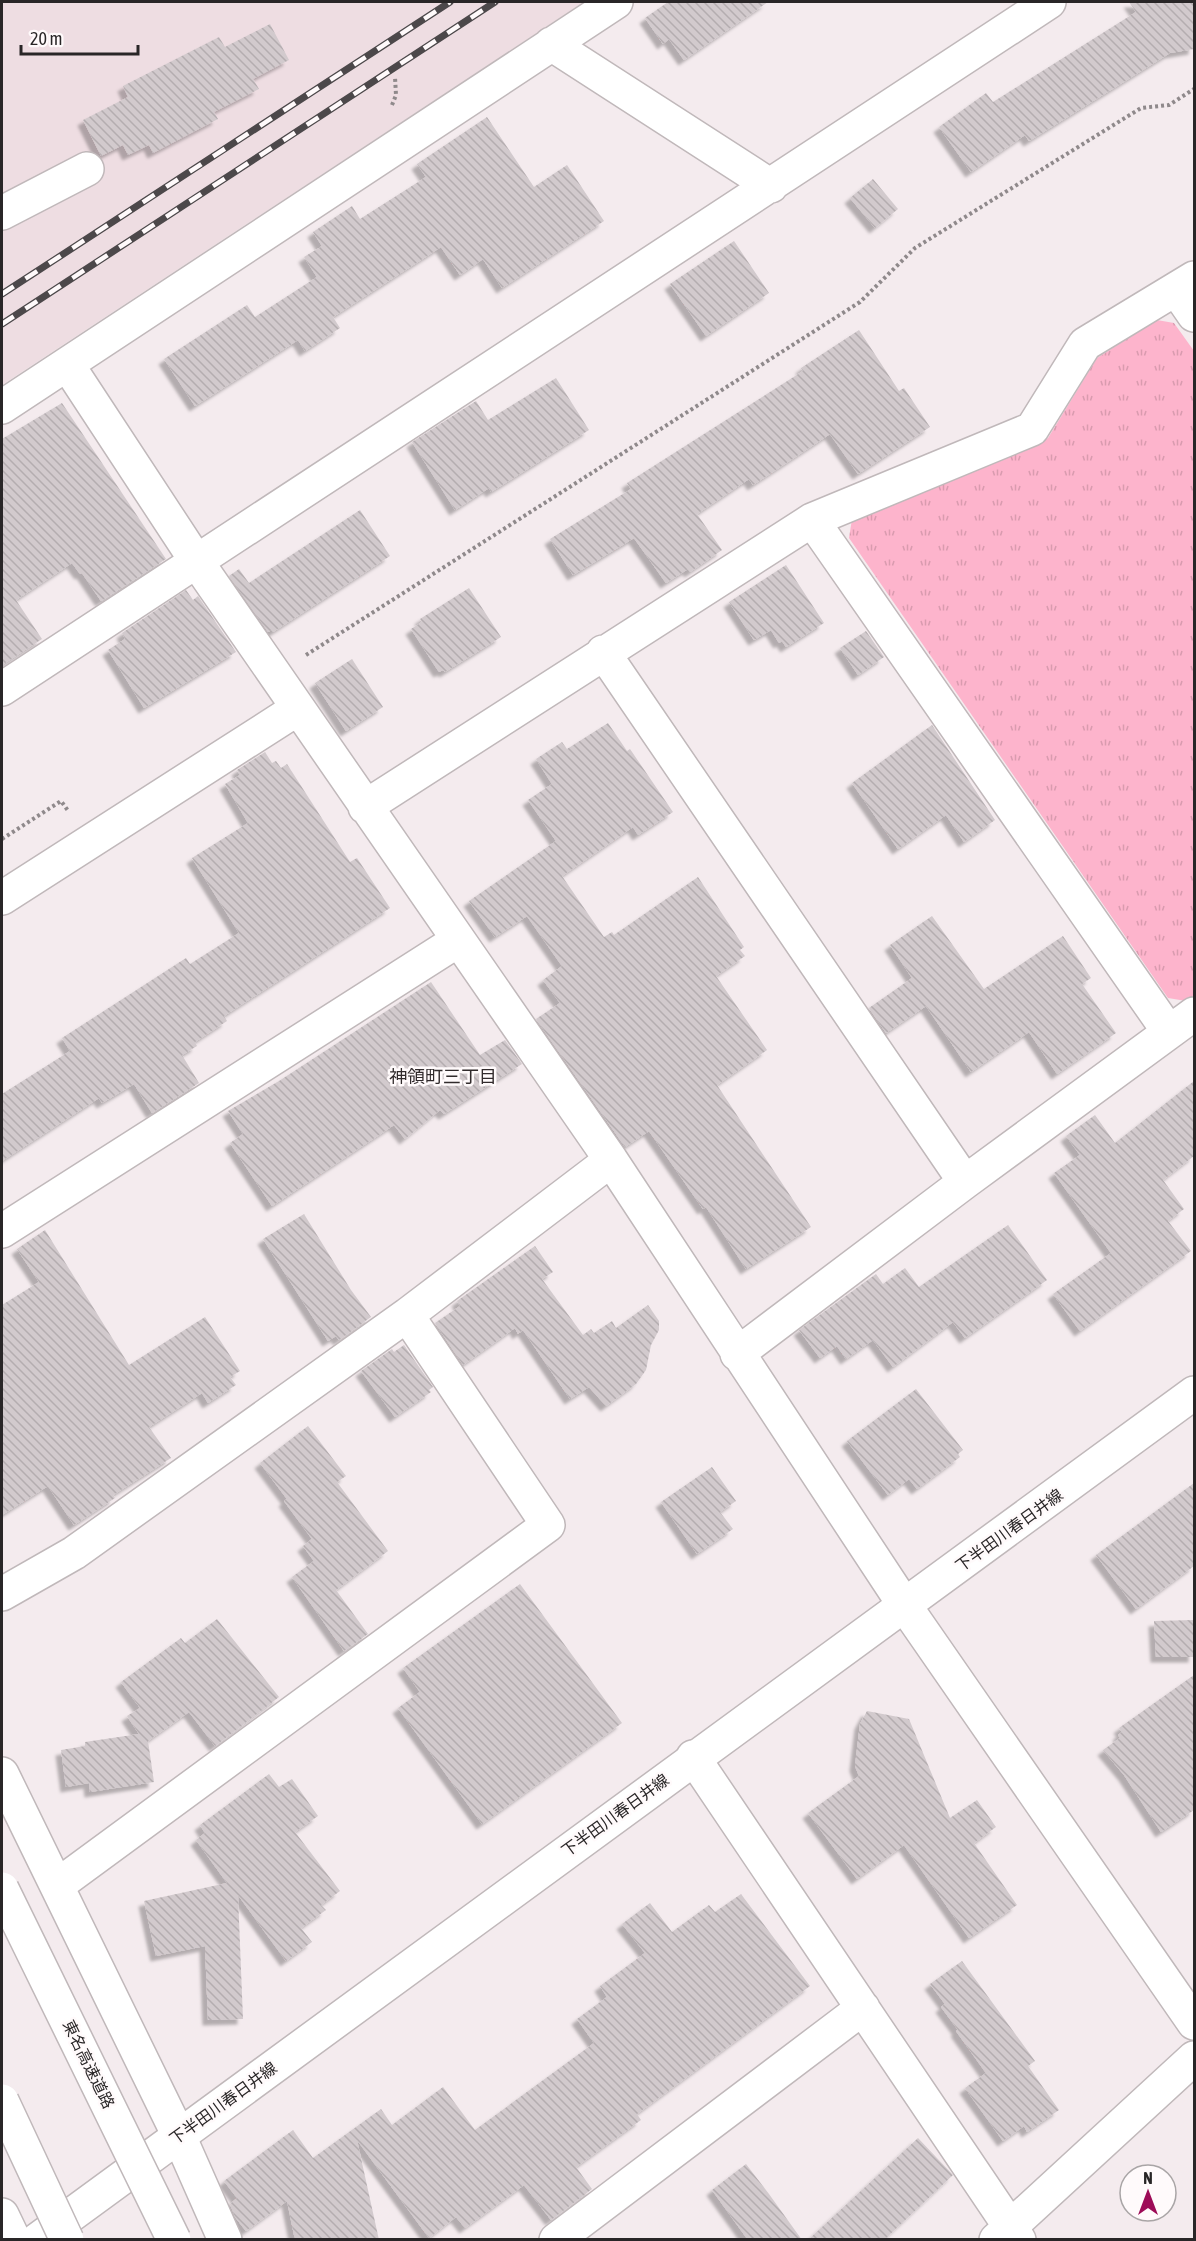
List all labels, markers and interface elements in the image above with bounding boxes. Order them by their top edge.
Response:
scale bar [21,18,138,56]
text: 20 m [30,28,62,49]
district label: 神領町三丁目 [389,1066,497,1087]
street label: 下半田川春日井線 [952,1485,1066,1575]
street label: 下半田川春日井線 [558,1770,672,1860]
street label: 東名高速道路 [60,2017,118,2111]
street label: 下半田川春日井線 [166,2058,280,2148]
north arrow [1118,2163,1178,2223]
text: N [1143,2169,1153,2187]

